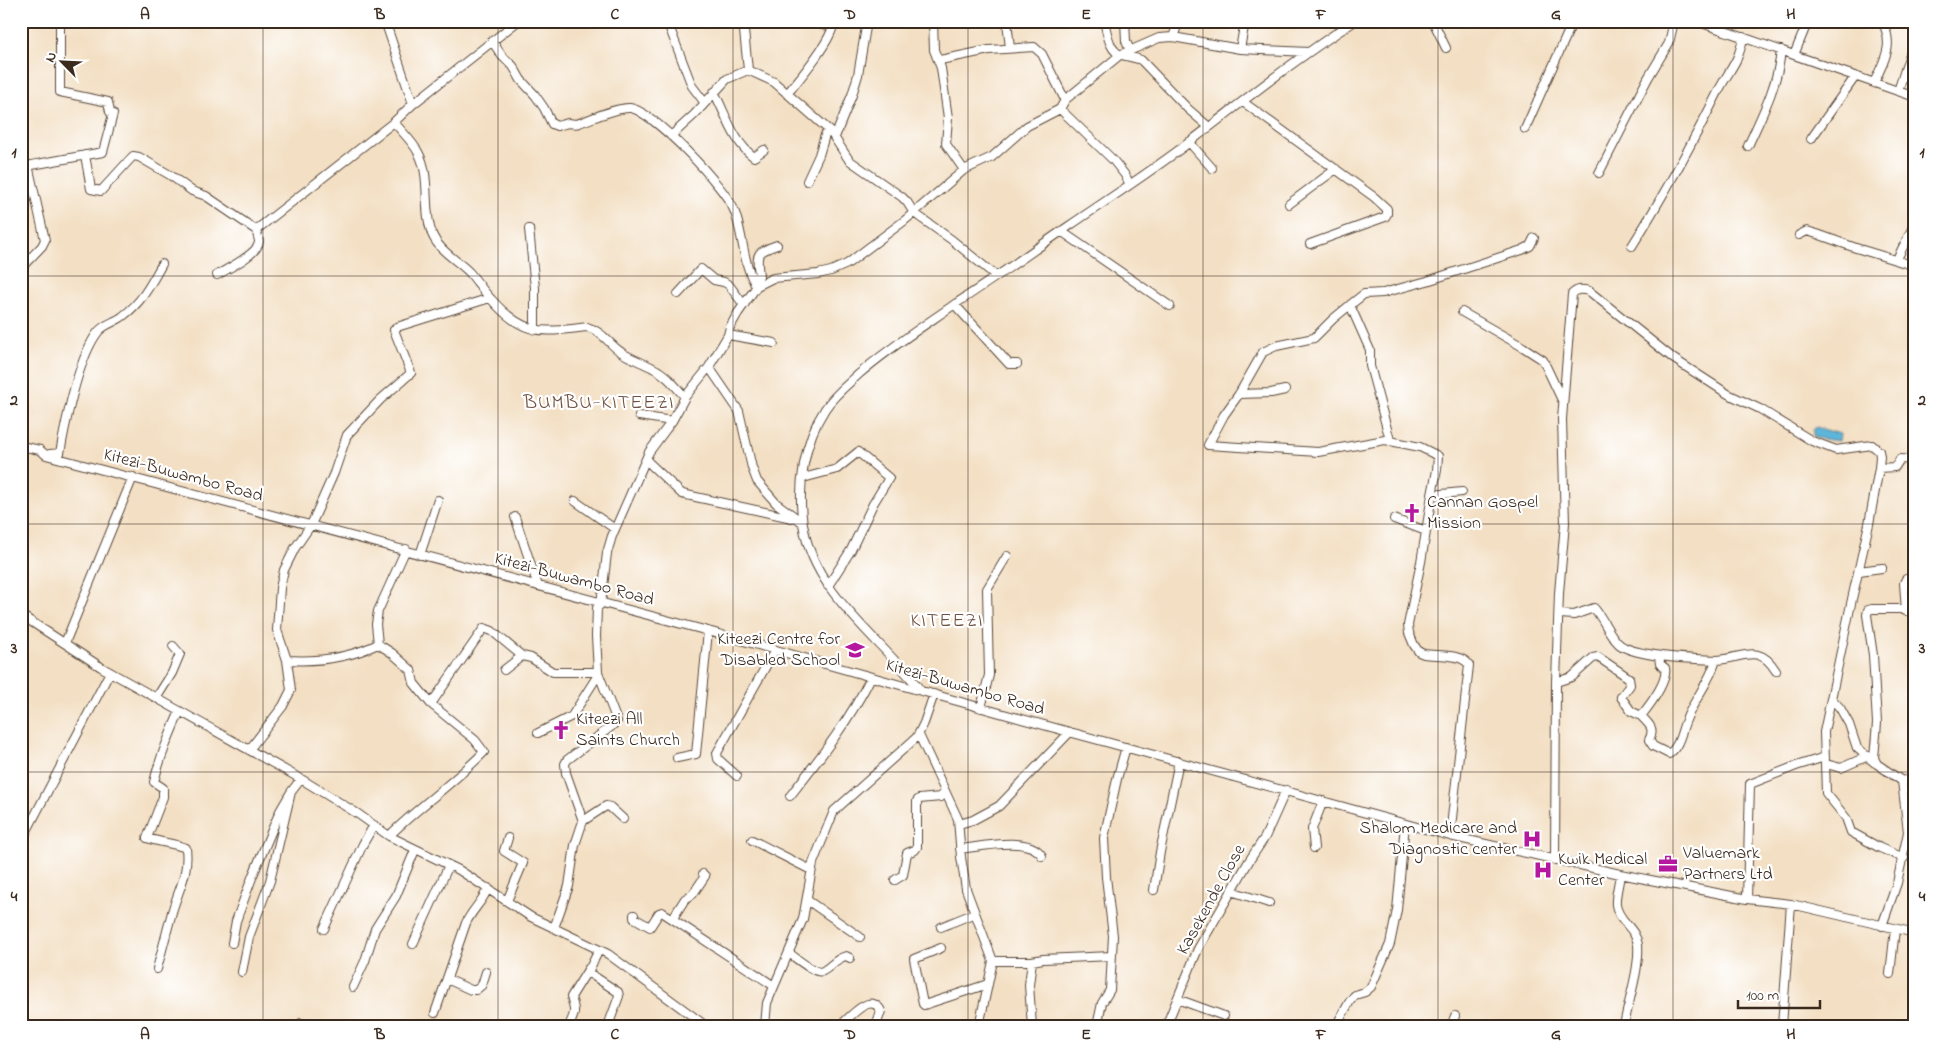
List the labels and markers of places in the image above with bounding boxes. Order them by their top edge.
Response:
place label: Cannan Gospel Mission [1427,490,1538,537]
church icon: Cannan Gospel Mission [1401,502,1423,524]
place label: Kiteezi Centre for Disabled School [717,627,840,674]
school or university icon: Kiteezi Centre for Disabled School [844,639,866,661]
place label: Kiteezi All Saints Church [576,707,680,754]
church icon: Kiteezi All Saints Church [550,719,572,741]
place label: Shalom Medicare and Diagnostic center [1359,816,1517,864]
hospital icon: Shalom Medicare and Diagnostic center [1521,828,1543,850]
place label: Valuemark Partners Ltd [1682,841,1773,888]
place label: Kwik Medical Center [1558,847,1647,894]
office icon: Valuemark Partners Ltd [1657,853,1679,875]
hospital icon: Kwik Medical Center [1532,859,1554,881]

